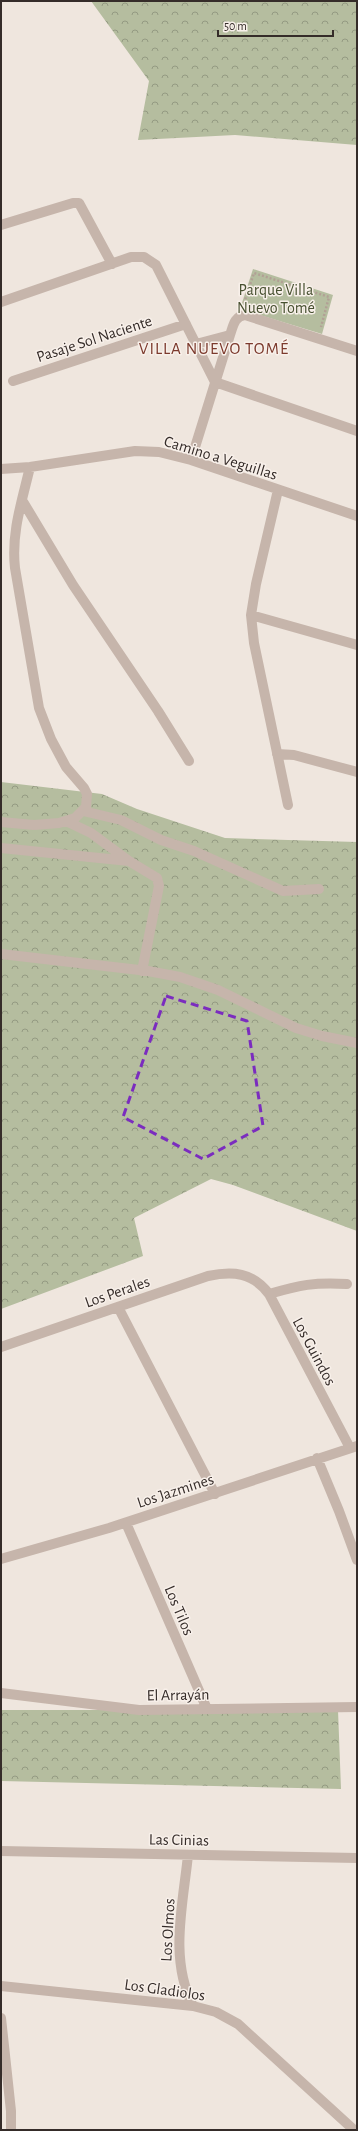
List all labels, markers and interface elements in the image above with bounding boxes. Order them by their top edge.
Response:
scale bar [218,12,333,38]
text: 50 m [224,20,247,32]
park label: Parque Villa Nuevo Tomé [237,282,315,316]
street label: Pasaje Sol Naciente [35,313,154,366]
district label: VILLA NUEVO TOMÉ [139,339,289,357]
street label: Camino a Veguillas [162,433,279,483]
street label: Los Perales [83,1273,152,1311]
street label: Los Guindos [290,1315,339,1388]
street label: Los Jazmines [135,1471,216,1511]
street label: Los Tilos [161,1583,197,1638]
street label: El Arrayán [146,1686,210,1705]
street label: Las Cinias [149,1831,209,1849]
street label: Los Olmos [158,1898,178,1962]
street label: Los Gladiolos [123,1976,206,2004]

